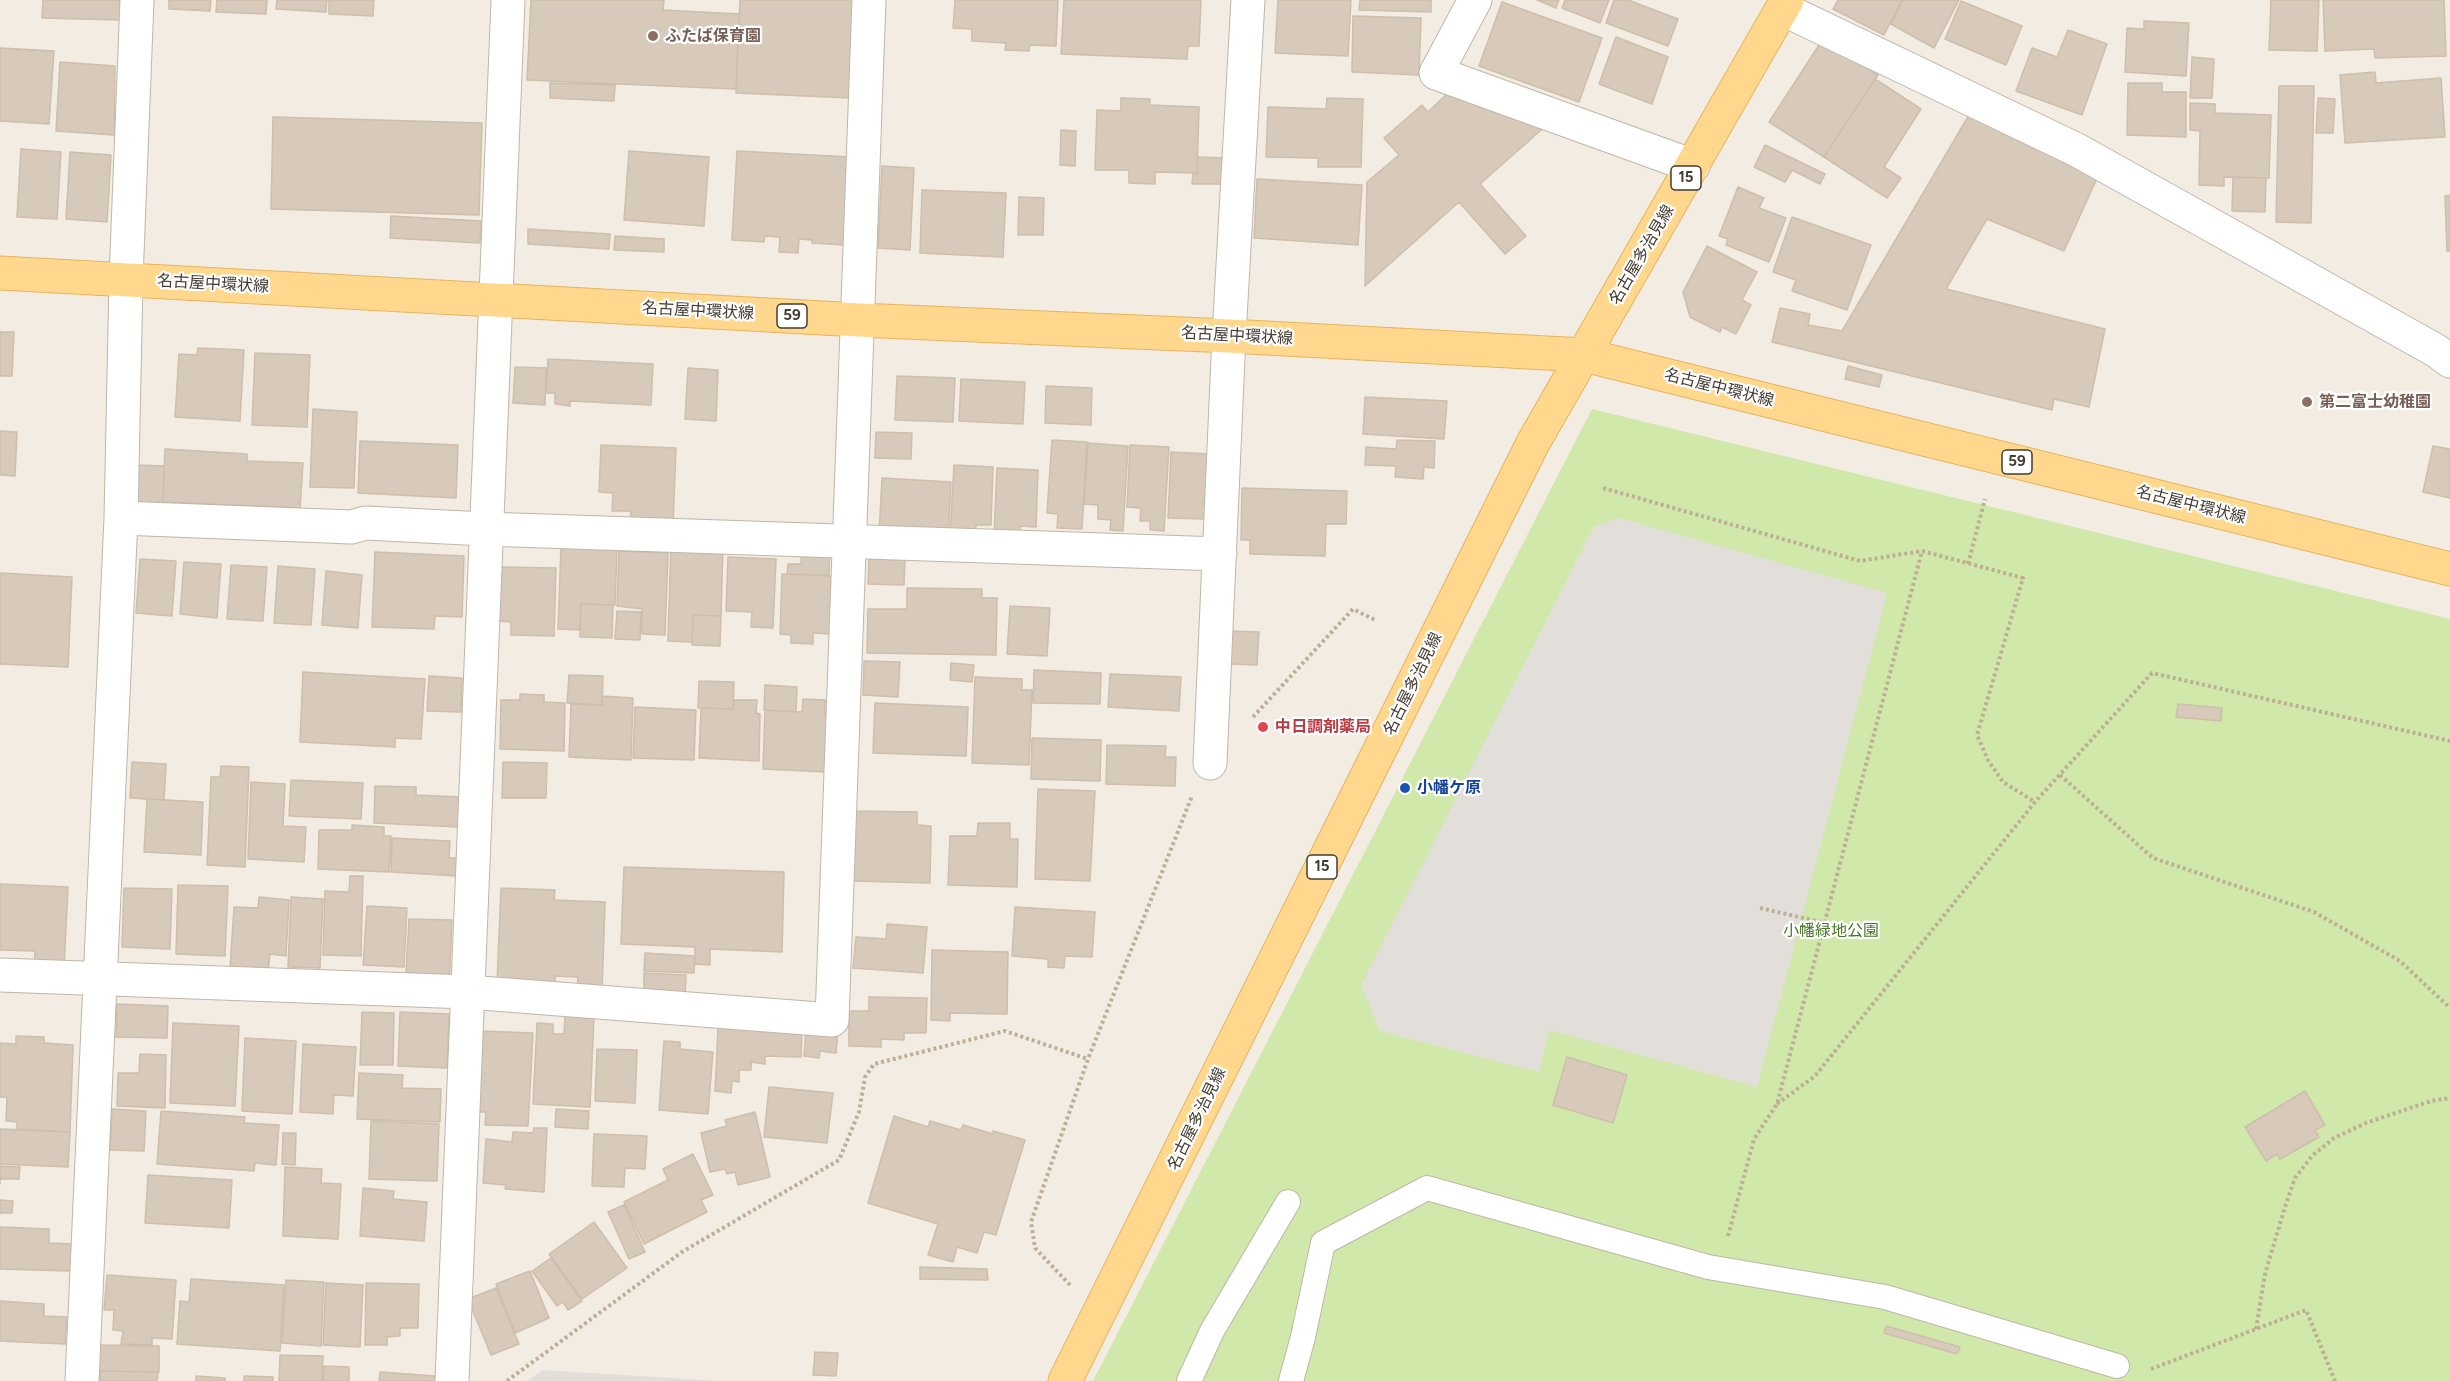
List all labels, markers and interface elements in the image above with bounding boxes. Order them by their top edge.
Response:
place label: ふたば保育園 [665,26,761,46]
marker: ふたば保育園 [646,29,660,43]
road number: 15 [1671,166,1701,190]
street label: 名古屋多治見線 [1606,202,1678,308]
street label: 名古屋中環状線 [157,271,269,297]
street label: 名古屋中環状線 [642,298,754,324]
road number: 59 [777,304,807,328]
street label: 名古屋中環状線 [1181,323,1293,349]
street label: 名古屋中環状線 [1662,365,1776,411]
place label: 第二富士幼稚園 [2319,392,2431,412]
marker: 第二富士幼稚園 [2300,395,2314,409]
road number: 59 [2002,450,2032,474]
street label: 名古屋中環状線 [2134,482,2248,528]
street label: 名古屋多治見線 [1380,629,1446,739]
place label: 中日調剤薬局 [1275,717,1371,737]
marker: 中日調剤薬局 [1256,720,1270,734]
place label: 小幡ケ原 [1417,778,1481,798]
marker: 小幡ケ原 [1398,781,1412,795]
road number: 15 [1307,855,1337,879]
park label: 小幡緑地公園 [1783,921,1879,941]
street label: 名古屋多治見線 [1164,1064,1230,1174]

